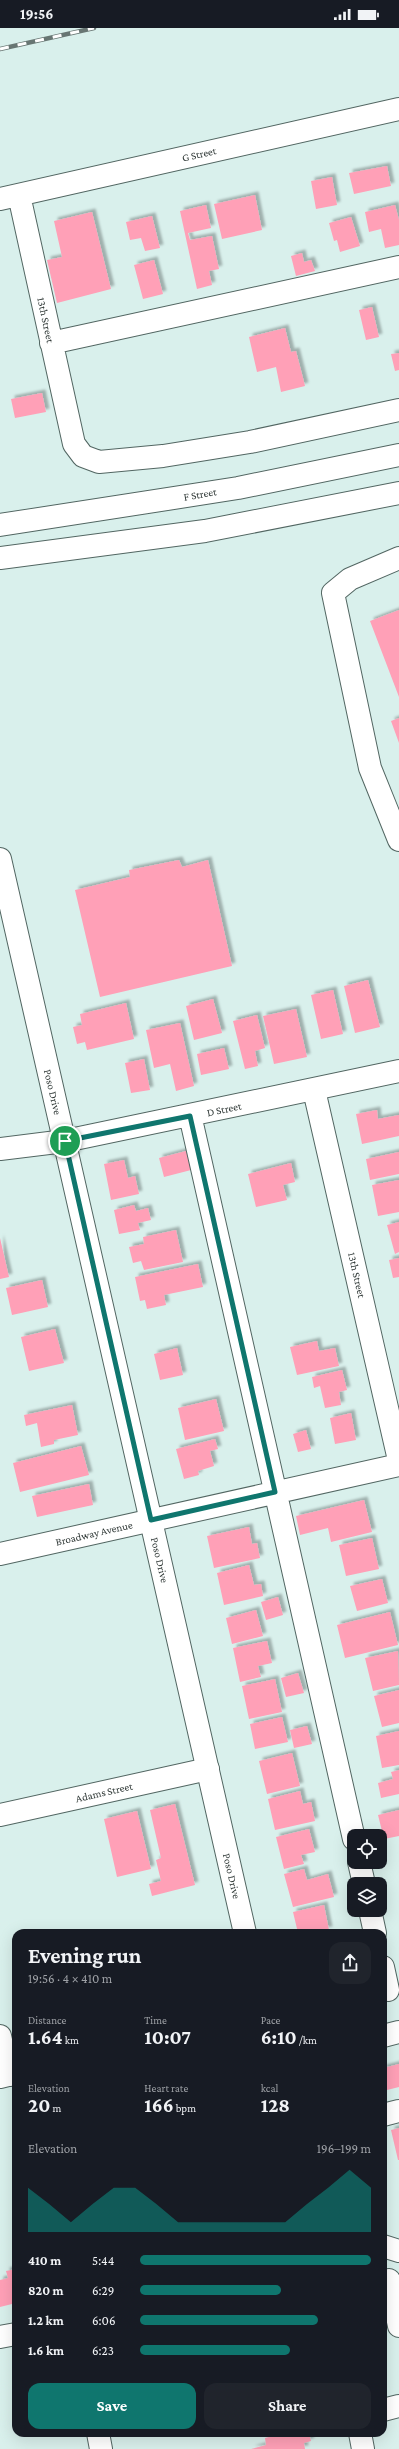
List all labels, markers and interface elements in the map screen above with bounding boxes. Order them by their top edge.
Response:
text: 19:56 [20,6,54,22]
street label: G Street [181,144,218,164]
street label: 13th Street [35,296,57,344]
street label: F Street [183,485,218,503]
street label: Poso Drive [42,1068,64,1116]
street label: D Street [206,1099,243,1119]
pin [48,1124,82,1158]
icon: arrive [54,1130,76,1152]
street label: 13th Street [346,1251,368,1299]
street label: Broadway Avenue [54,1518,134,1549]
street label: Poso Drive [149,1536,171,1584]
street label: Adams Street [74,1780,134,1804]
map controls [347,1829,387,1917]
button: locate [347,1829,387,1869]
street label: Poso Drive [221,1852,243,1900]
button: layers [347,1877,387,1917]
button: share [329,1942,371,1984]
text: Evening run [28,1943,141,1968]
text: 19:56 · 4 × 410 m [28,1971,112,1986]
text: Distance [28,2014,66,2026]
text: Time [144,2014,167,2026]
text: Pace [261,2014,280,2026]
text: 1.64 [28,2026,63,2048]
text: 10:07 [144,2026,191,2048]
text: 6:10 [261,2026,297,2048]
text: km [63,2034,79,2046]
text: /km [297,2034,317,2046]
text: Elevation [28,2082,70,2094]
text: Heart rate [144,2082,188,2094]
text: kcal [261,2082,278,2094]
text: 20 [28,2094,50,2116]
text: 166 [144,2094,174,2116]
text: 128 [261,2094,290,2116]
text: m [50,2102,61,2114]
text: bpm [174,2102,196,2114]
text: Elevation [28,2141,77,2156]
text: 196–199 m [317,2141,371,2156]
text: 410 m [28,2253,61,2268]
text: 5:44 [92,2253,114,2268]
text: 820 m [28,2283,64,2298]
text: 6:29 [92,2283,114,2298]
text: 1.2 km [28,2313,64,2328]
text: 6:06 [92,2313,116,2328]
text: 1.6 km [28,2343,64,2358]
text: 6:23 [92,2343,114,2358]
button: Save [28,2383,196,2429]
button: Share [204,2383,371,2429]

